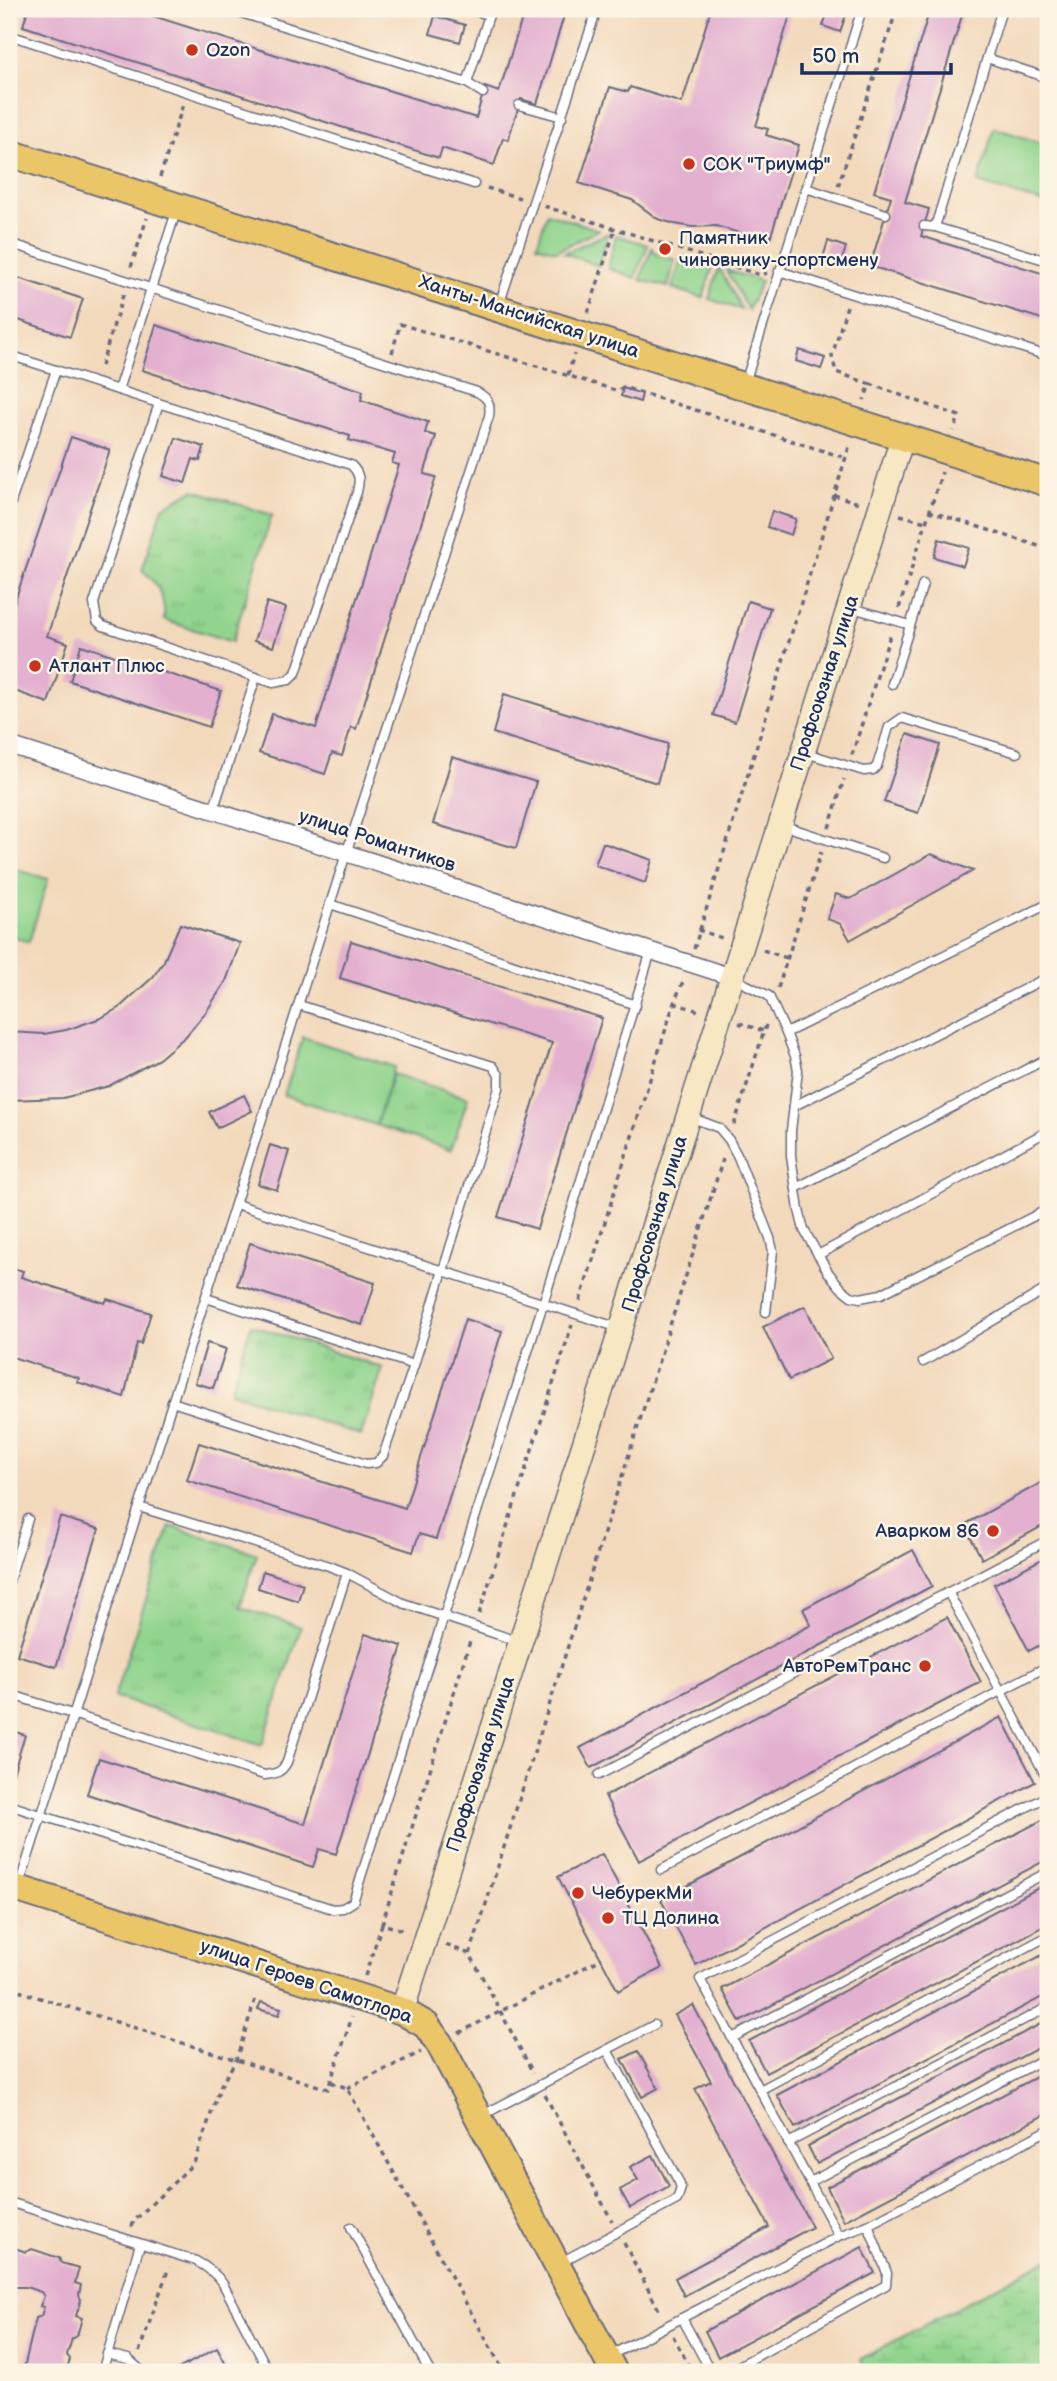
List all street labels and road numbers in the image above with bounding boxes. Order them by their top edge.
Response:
street label: Ханты-Мансийская улица [416,270,642,364]
street label: Профсоюзная улица [786,592,864,774]
street label: улица Романтиков [296,805,458,877]
street label: Профсоюзная улица [617,1133,693,1315]
street label: Профсоюзная улица [442,1673,520,1855]
street label: улица Героев Самотлора [197,1935,415,2029]

